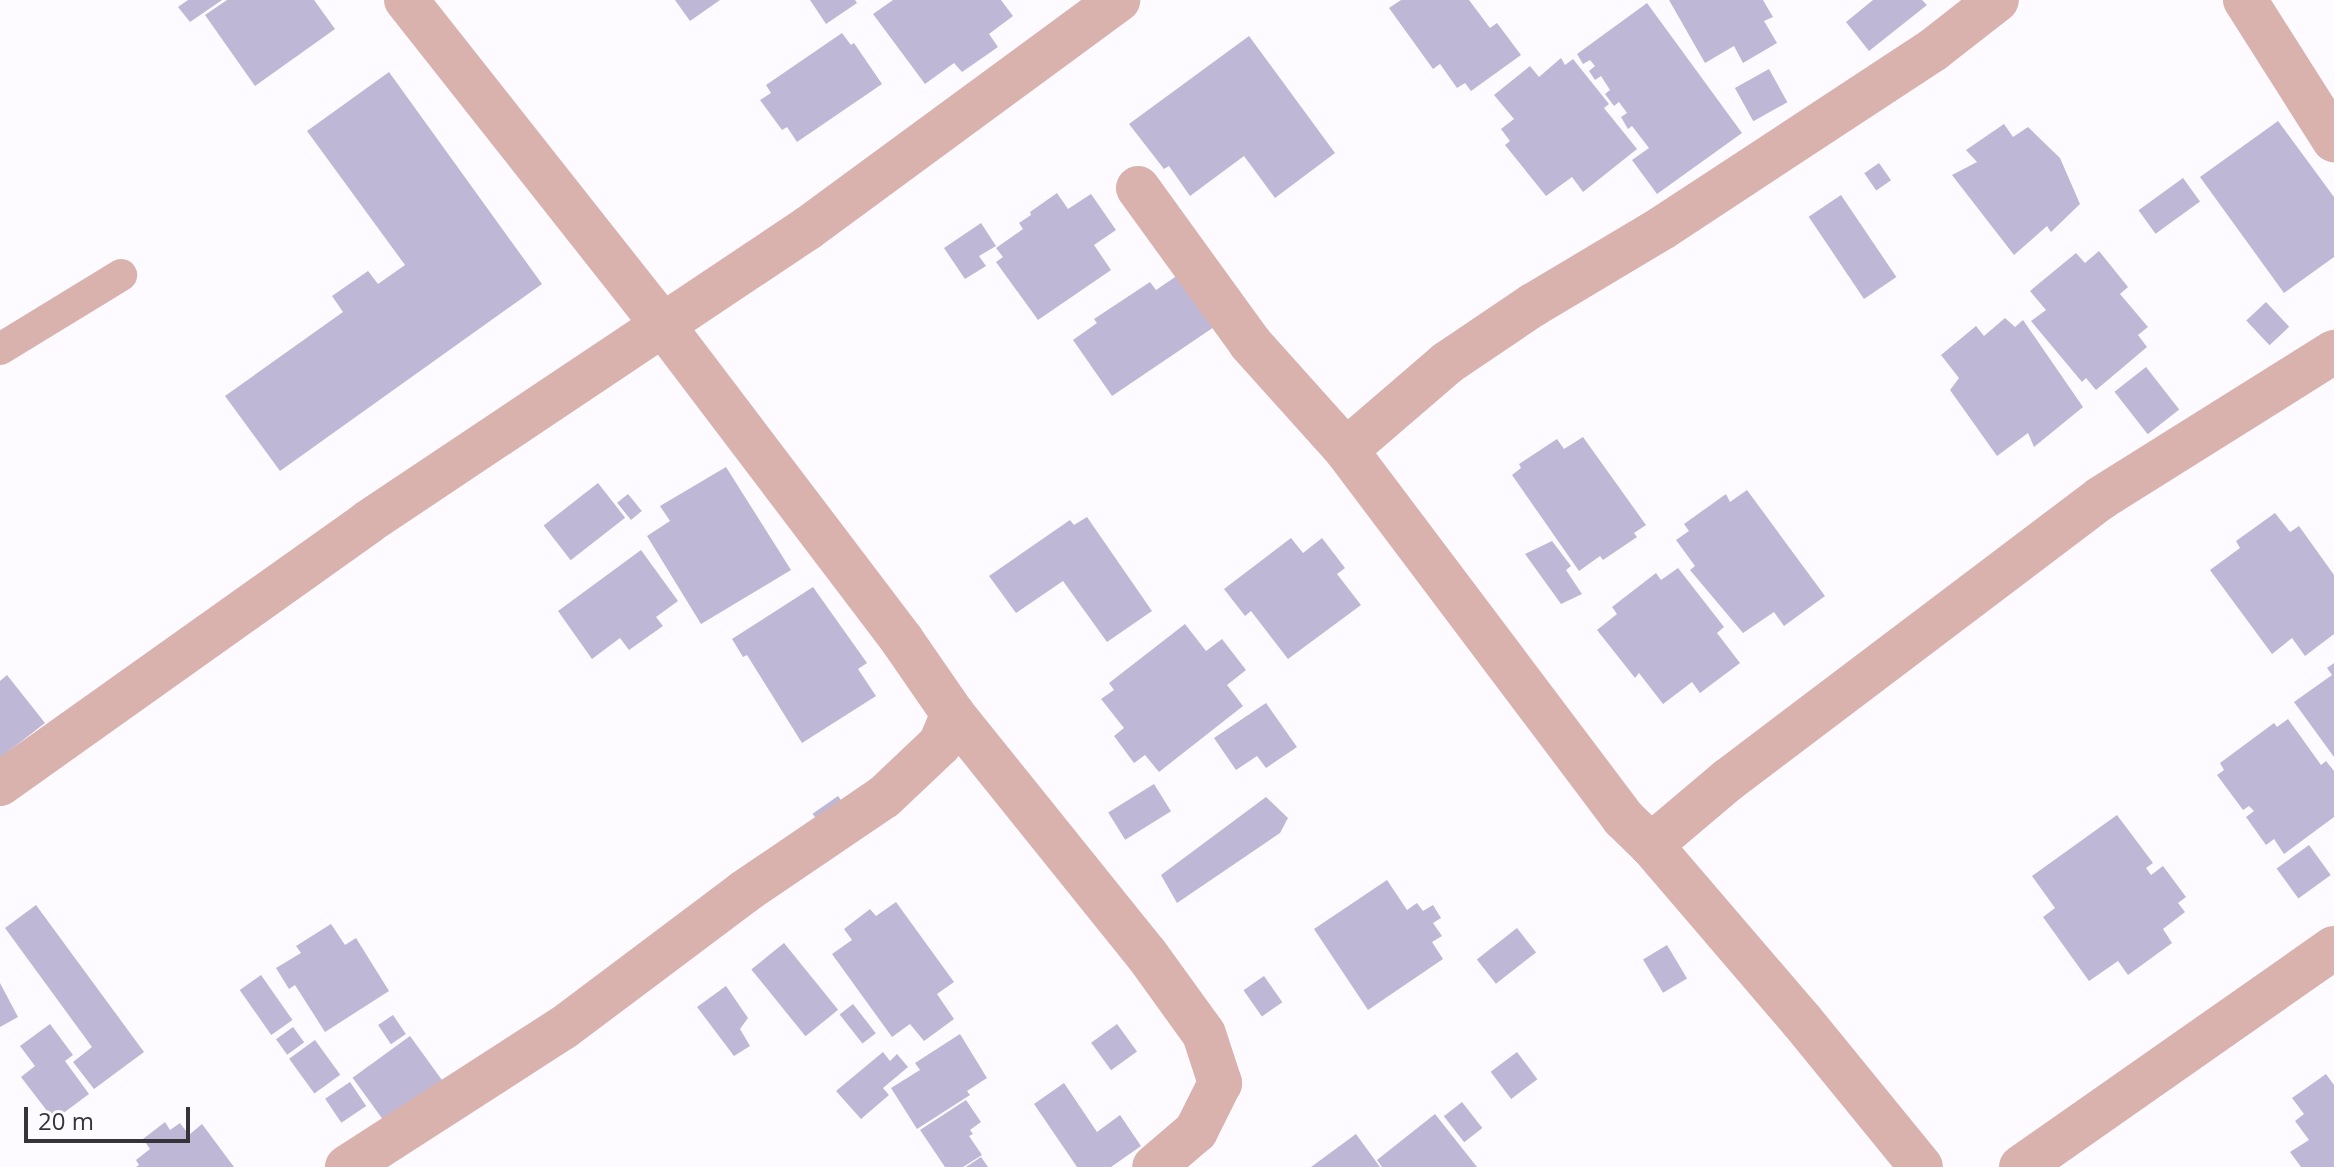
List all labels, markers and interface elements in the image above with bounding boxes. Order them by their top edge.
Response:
scale bar [28,1091,194,1141]
text: 20 m [38,1104,94,1137]

